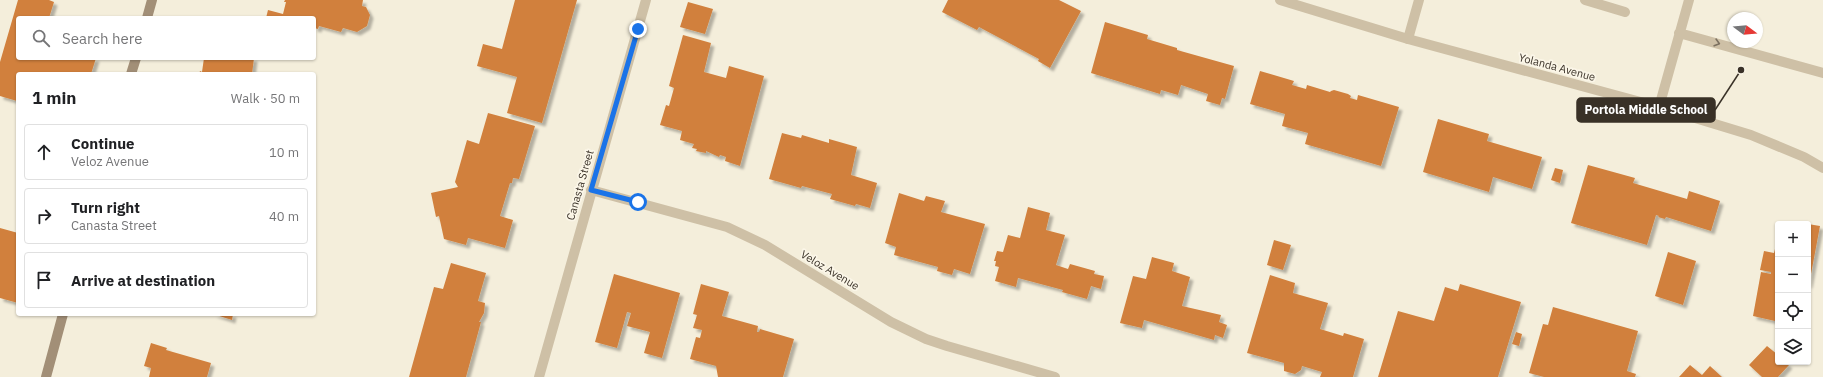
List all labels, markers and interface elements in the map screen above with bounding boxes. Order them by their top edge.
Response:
north arrow [1727,12,1763,48]
search box [16,16,316,60]
route end [629,20,647,38]
icon: search [30,27,52,49]
text: Search here [62,29,142,48]
one-way arrow [1713,38,1720,47]
street label: Yolanda Avenue [1517,50,1597,84]
text: 1 min [32,87,76,109]
text: Walk · 50 m [231,90,300,107]
callout: Portola Middle School [1577,98,1715,122]
text: Portola Middle School [1585,102,1708,117]
text: Continue [71,134,135,153]
icon: ahead [33,141,55,163]
text: 10 m [269,144,299,161]
street label: Canasta Street [563,148,597,222]
text: Veloz Avenue [71,153,149,170]
route start [629,193,647,211]
text: Turn right [71,198,140,217]
icon: right [33,205,55,227]
text: 40 m [269,208,299,225]
text: Canasta Street [71,217,157,234]
map controls [1775,221,1811,365]
button: + [1775,221,1811,257]
street label: Veloz Avenue [798,247,862,293]
button: − [1775,257,1811,293]
icon: arrive [33,269,55,291]
text: Arrive at destination [71,271,215,290]
button: locate [1775,293,1811,329]
button: layers [1775,329,1811,365]

